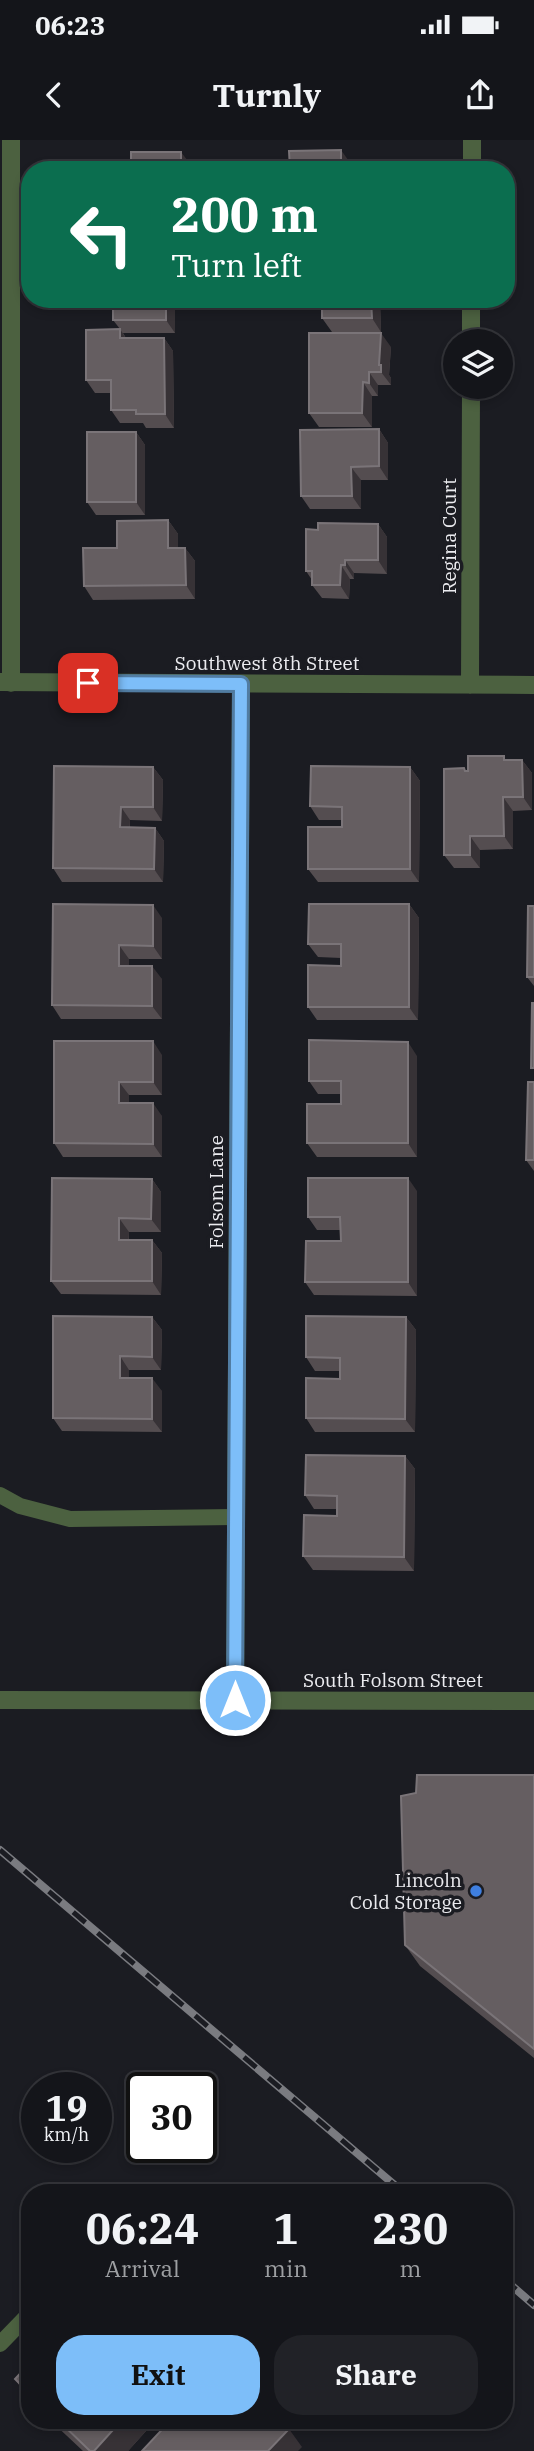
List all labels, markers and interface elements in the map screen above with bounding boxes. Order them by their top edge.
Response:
text: 06:23 [35,8,105,42]
text: Turnly [213,74,321,116]
icon: back [35,76,73,114]
icon: share [461,76,499,114]
text: 200 m [171,182,318,245]
icon: left [56,189,147,280]
text: Turn left [171,244,302,286]
map controls [443,329,513,399]
button: layers [443,329,513,399]
street label: Regina Court [437,478,461,594]
street label: Southwest 8th Street [175,651,360,675]
pin [58,653,118,713]
icon: arrive [69,664,107,702]
street label: Folsom Lane [204,1135,228,1249]
position arrow [198,1663,272,1737]
street label: South Folsom Street [303,1668,483,1692]
place label: Lincoln Cold Storage [350,1868,462,1914]
marker: Lincoln Cold Storage [468,1883,484,1899]
speed limit sign: 30 [126,2072,217,2163]
text: 19 [45,2085,88,2131]
text: km/h [44,2123,89,2146]
text: 06:24 [86,2201,199,2256]
text: 1 [273,2201,299,2256]
text: 230 [373,2201,448,2256]
text: Arrival [105,2253,180,2283]
text: min [264,2253,308,2283]
text: m [399,2253,421,2283]
button: Exit [56,2335,260,2415]
button: Share [274,2335,478,2415]

